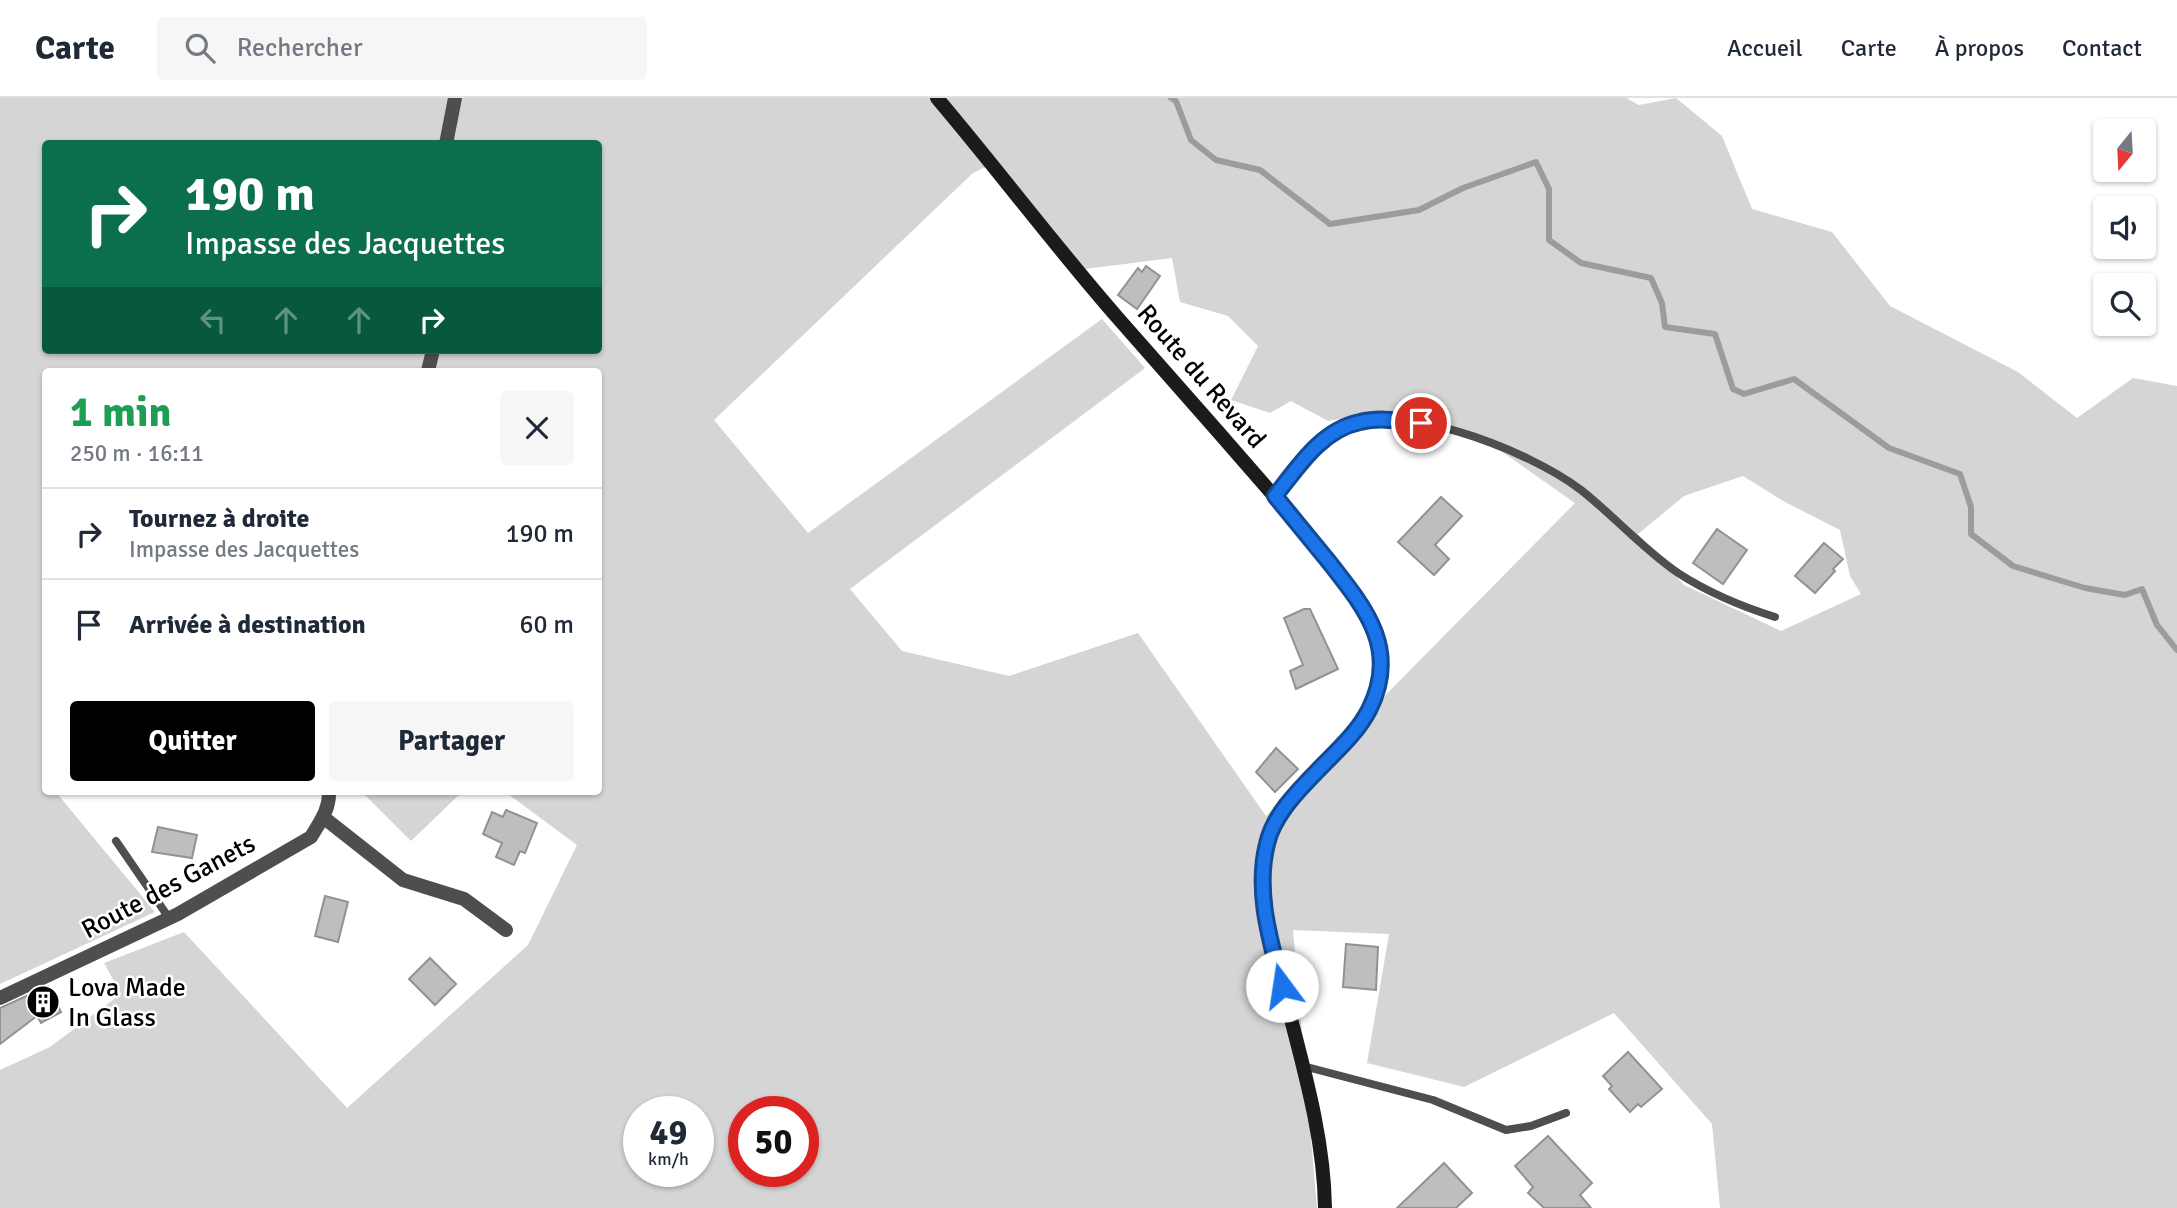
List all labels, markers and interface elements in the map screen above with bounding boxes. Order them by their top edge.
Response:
search box [157,17,647,80]
text: Carte [35,28,115,69]
icon: search [181,29,219,67]
text: Rechercher [237,32,363,64]
text: Accueil [1727,33,1803,63]
text: Carte [1841,33,1897,63]
text: À propos [1935,33,2024,63]
text: Contact [2062,33,2142,63]
north arrow [2093,119,2156,182]
map controls [2093,119,2156,336]
text: 190 m [185,164,315,224]
icon: right [70,168,161,259]
button: sound [2093,196,2156,259]
text: Impasse des Jacquettes [185,224,505,263]
button: search [2093,273,2156,336]
street label: Route du Revard [1130,298,1272,455]
icon: left [194,301,232,339]
icon: ahead [267,301,305,339]
icon: ahead [340,301,378,339]
icon: right [413,301,451,339]
text: 1 min [70,387,171,438]
button: close [500,391,574,465]
pin [1391,393,1451,453]
icon: arrive [1402,404,1440,442]
text: 250 m · 16:11 [70,439,204,468]
text: Tournez à droite [129,503,309,535]
icon: right [70,515,108,553]
text: 190 m [505,518,574,550]
text: Impasse des Jacquettes [129,535,359,564]
icon: arrive [70,606,108,644]
text: Arrivée à destination [129,609,366,641]
text: 60 m [519,609,574,641]
button: Quitter [70,701,315,781]
button: Partager [329,701,574,781]
street label: Route des Ganets [76,828,261,946]
position arrow [1245,949,1319,1023]
place label: Lova Made In Glass [68,972,186,1034]
building icon: Lova Made In Glass [24,983,62,1021]
speed limit sign: 50 [728,1096,819,1187]
text: 49 [650,1111,687,1154]
text: km/h [648,1148,689,1170]

